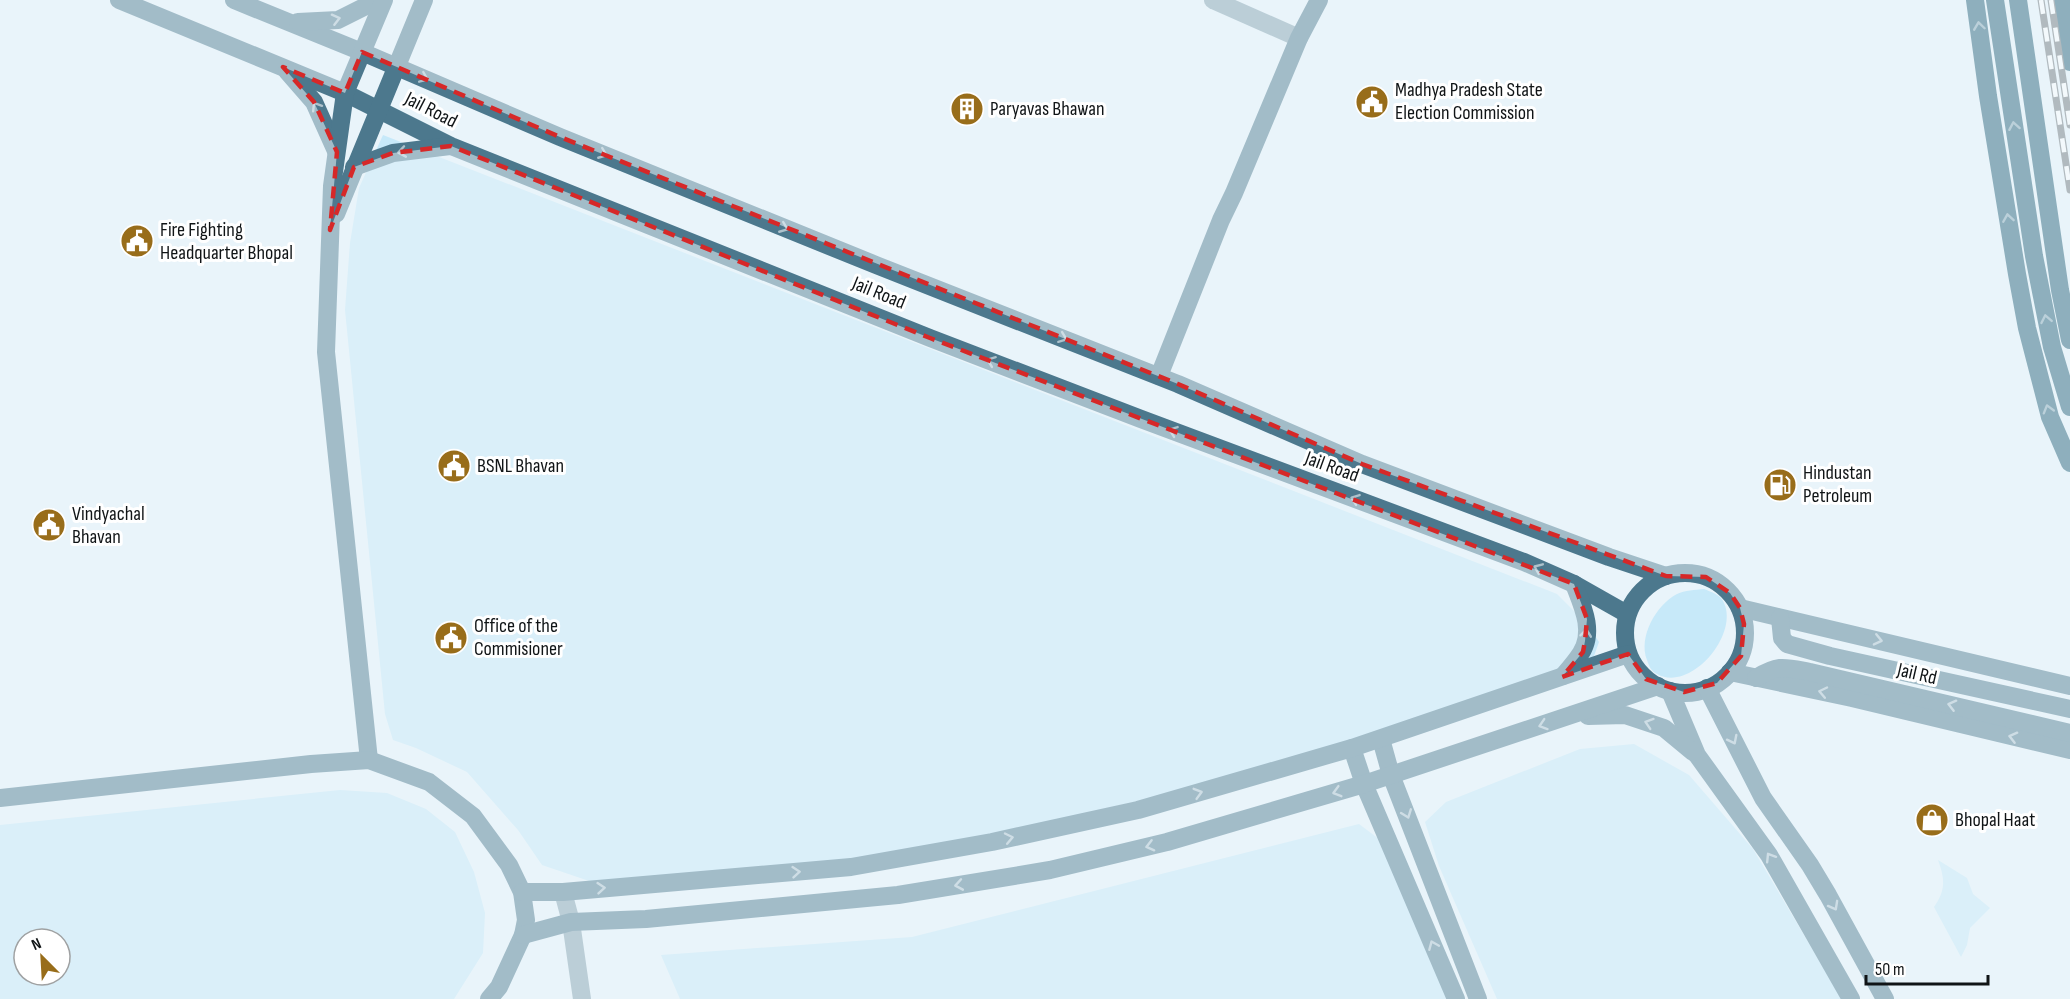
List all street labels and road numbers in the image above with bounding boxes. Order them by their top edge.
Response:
street label: Jail Road [400,86,461,133]
street label: Jail Road [848,271,909,315]
street label: Jail Road [1301,446,1362,488]
street label: Jail Rd [1894,658,1939,690]

